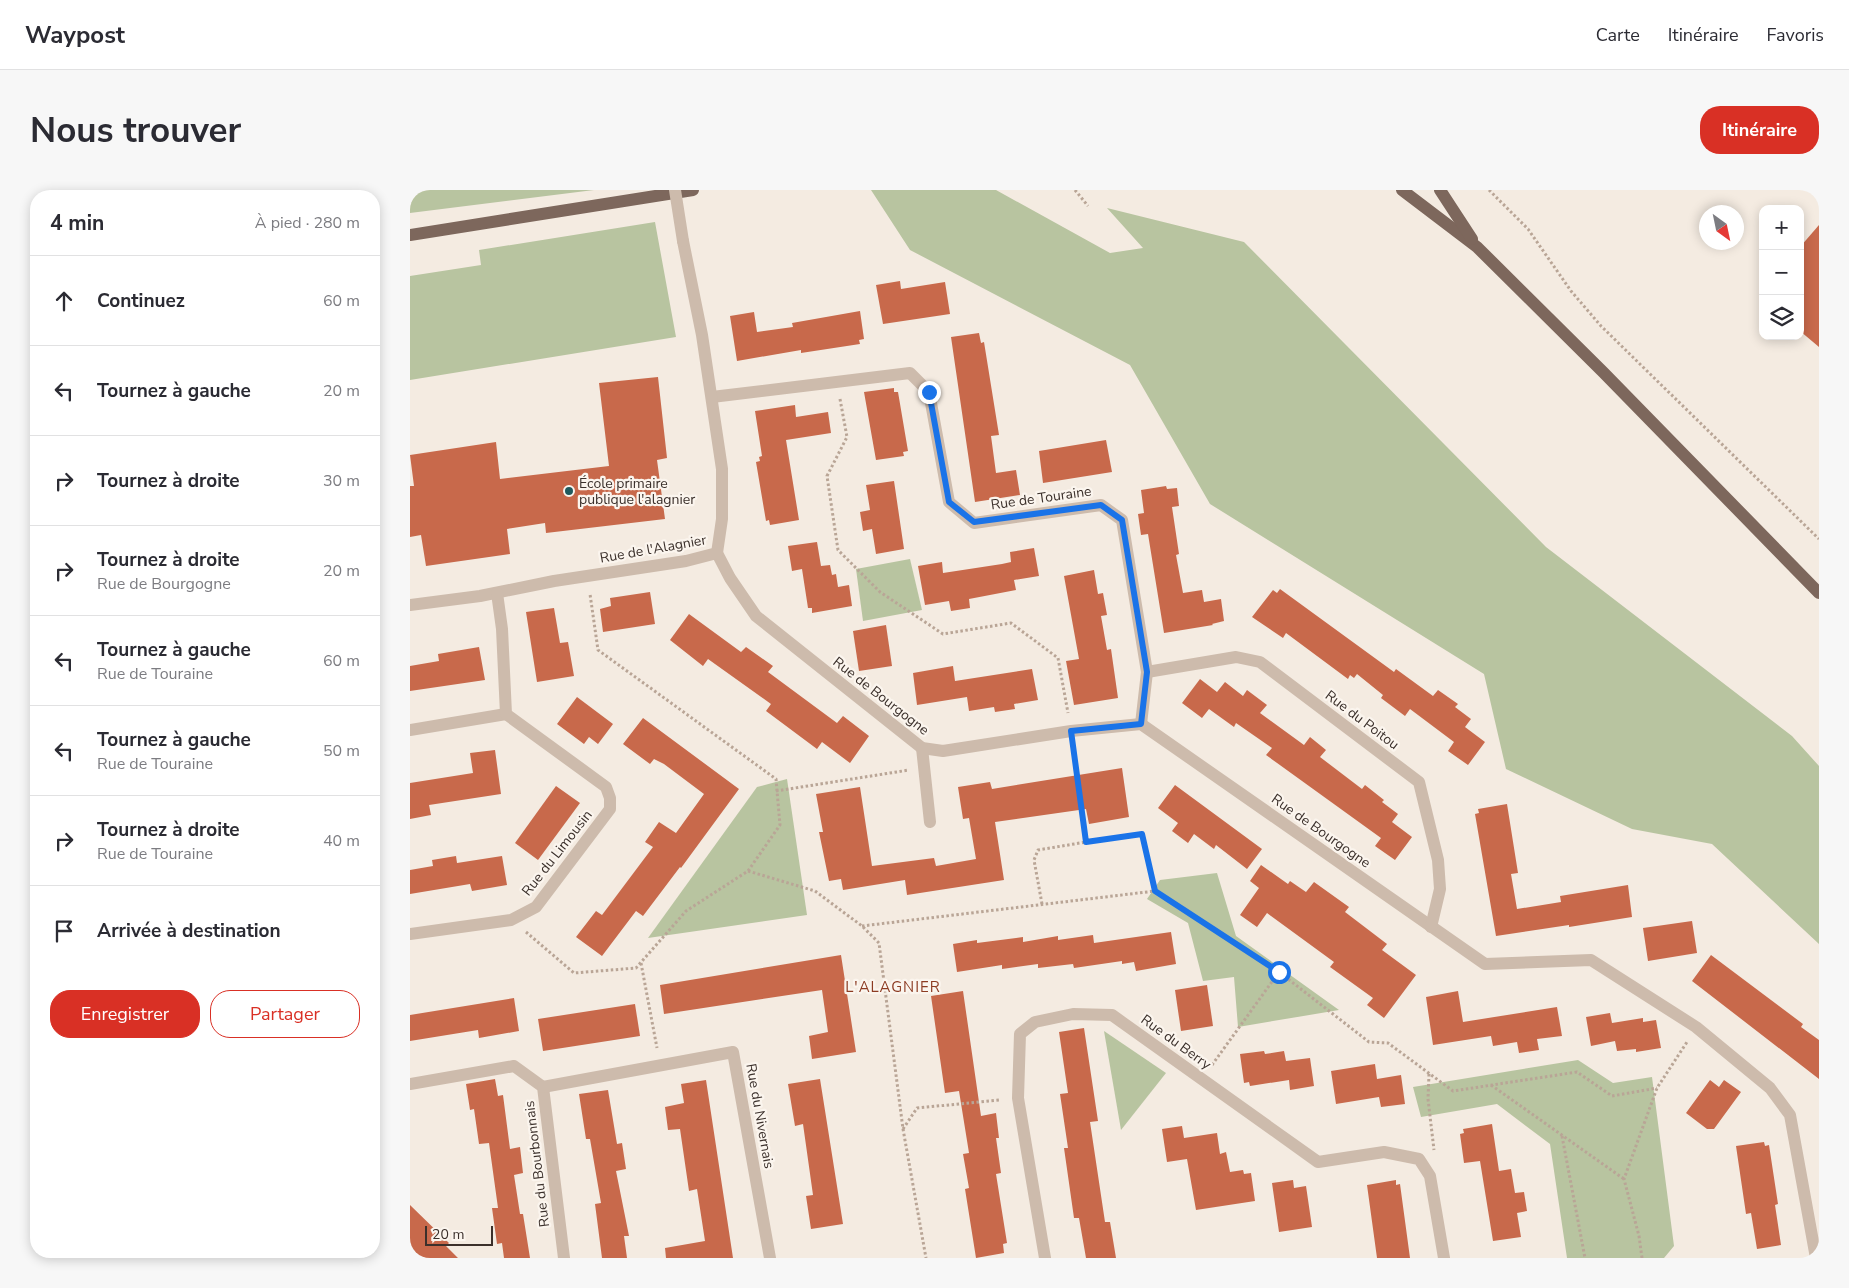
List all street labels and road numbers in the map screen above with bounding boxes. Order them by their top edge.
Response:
street label: Rue de Touraine [989,482,1093,514]
street label: Rue de l'Alagnier [598,530,708,568]
street label: Rue de Bourgogne [829,652,933,740]
street label: Rue du Poitou [1321,686,1403,754]
street label: Rue de Bourgogne [1268,790,1374,872]
street label: Rue du Limousin [517,806,597,900]
street label: Rue du Berry [1137,1010,1216,1074]
street label: Rue du Nivernais [741,1062,779,1170]
street label: Rue du Bourbonnais [520,1099,554,1228]

